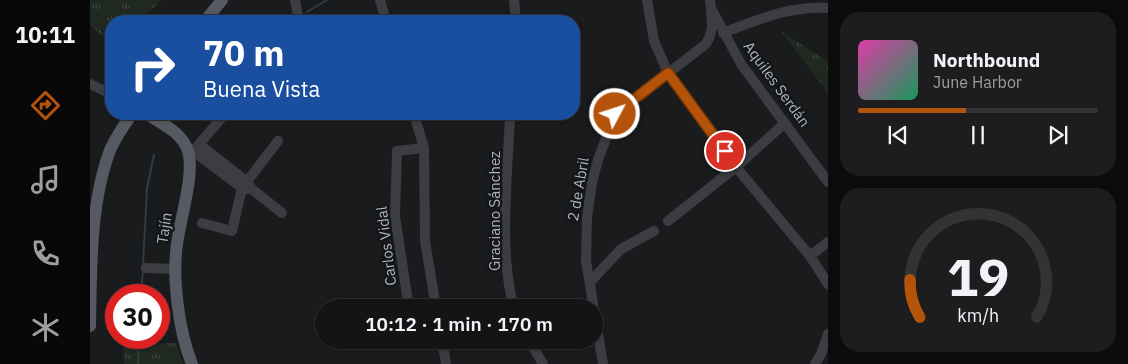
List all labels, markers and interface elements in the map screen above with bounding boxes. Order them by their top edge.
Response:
text: 10:11 [15,20,75,49]
text: 70 m [203,30,285,76]
icon: right [120,35,185,100]
street label: Aquiles Serdán [740,37,814,131]
text: Northbound [933,48,1040,72]
text: June Harbor [933,72,1022,92]
text: Buena Vista [203,74,320,103]
position arrow [588,87,640,139]
icon: directions [28,88,63,123]
icon: previous [884,121,912,149]
icon: pause [964,121,992,149]
icon: next [1044,121,1072,149]
pin [704,130,746,172]
icon: arrive [711,137,739,165]
street label: Graciano Sánchez [485,151,504,271]
street label: 2 de Abril [563,156,593,222]
icon: music [28,162,63,197]
street label: Carlos Vidal [372,205,400,287]
street label: Tajín [152,211,176,245]
icon: phone [28,236,63,271]
text: 19 [947,243,1009,310]
speed limit sign: 30 [105,284,170,349]
text: km/h [957,304,999,327]
icon: climate [28,310,63,345]
text: 10:12 · 1 min · 170 m [365,312,553,336]

